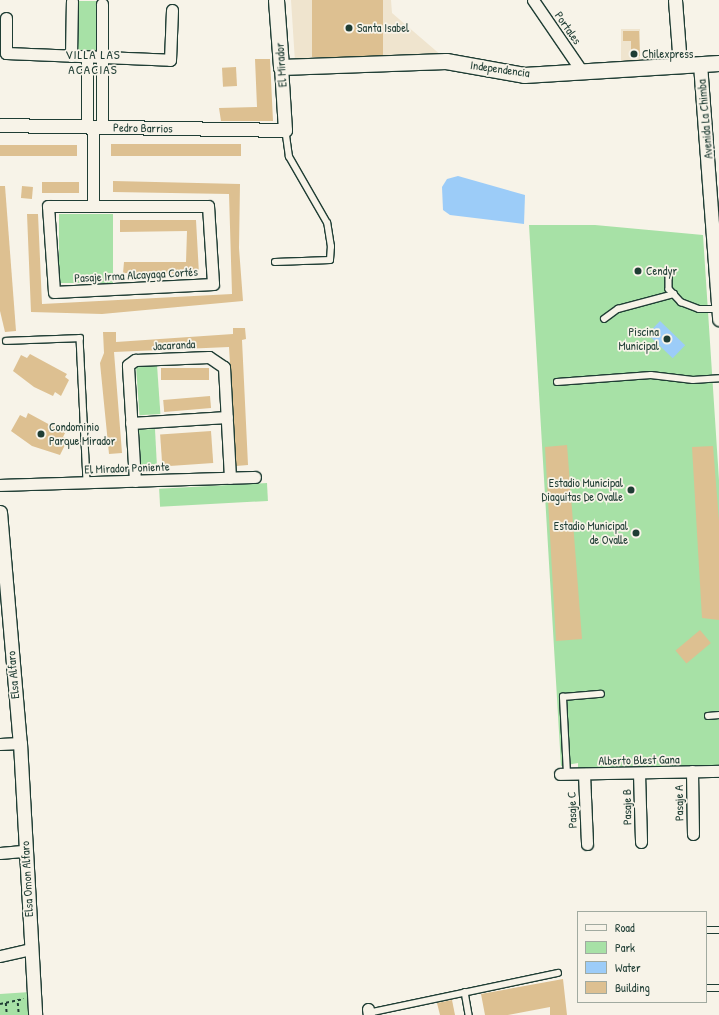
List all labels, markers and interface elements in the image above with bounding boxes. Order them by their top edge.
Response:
street label: Portales [552,9,584,47]
place label: Santa Isabel [357,21,409,35]
marker: Santa Isabel [344,23,354,33]
street label: El Mirador [272,42,290,88]
district label: VILLA LAS ACACIAS [65,47,121,78]
place label: Chilexpress [642,47,693,61]
marker: Chilexpress [629,49,639,59]
street label: Independencia [469,58,531,80]
street label: Avenida La Chimba [694,79,716,159]
street label: Pedro Barrios [113,120,173,136]
place label: Cendyr [646,264,677,278]
street label: Pasaje Irma Alcayaga Cortés [74,265,198,285]
marker: Cendyr [633,266,643,276]
place label: Piscina Municipal [619,325,659,353]
marker: Piscina Municipal [662,334,672,344]
street label: Jacaranda [152,337,196,353]
place label: Condominio Parque Mirador [49,420,115,448]
marker: Condominio Parque Mirador [36,429,46,439]
street label: El Mirador Poniente [84,459,170,477]
place label: Estadio Municipal Diaguitas De Ovalle [542,476,623,504]
marker: Estadio Municipal Diaguitas De Ovalle [626,485,636,495]
place label: Estadio Municipal de Ovalle [554,519,628,547]
marker: Estadio Municipal de Ovalle [631,528,641,538]
street label: Elsa Alfaro [4,650,22,700]
street label: Alberto Blest Gana [598,752,680,768]
street label: Pasaje A [671,785,687,821]
street label: Pasaje B [619,789,635,825]
street label: Pasaje C [564,791,580,829]
street label: Elsa Omon Alfaro [18,841,36,917]
legend [577,911,707,1003]
text: Road [615,919,635,936]
text: Park [615,939,635,956]
text: Water [615,959,641,976]
text: Building [615,979,650,996]

